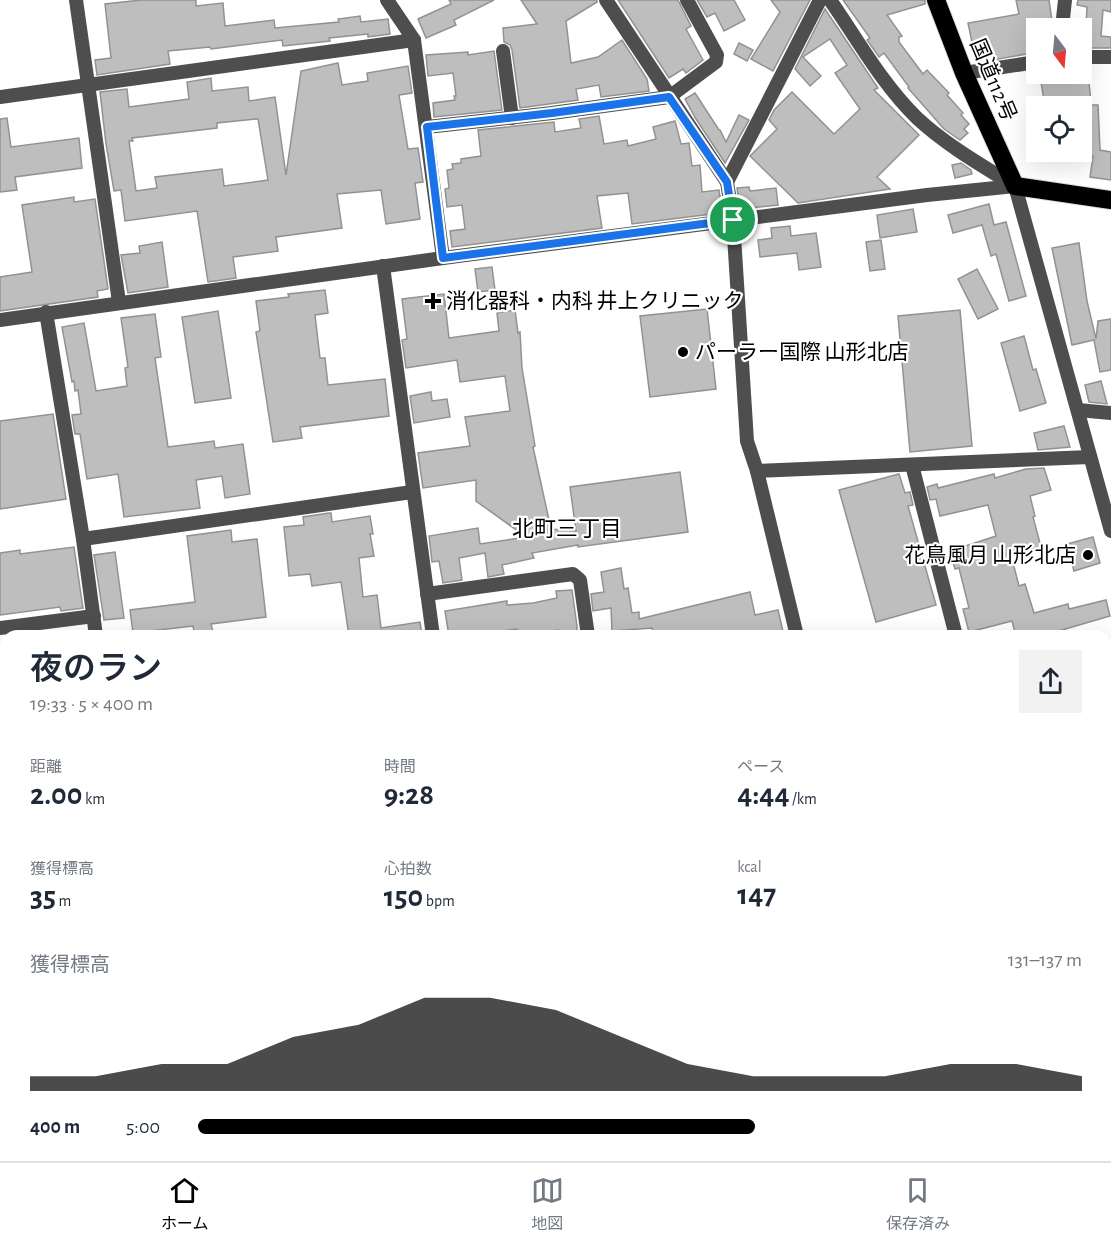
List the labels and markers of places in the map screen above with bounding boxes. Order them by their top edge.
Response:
pin [707,194,758,245]
place label: 消化器科・内科 井上クリニック [446,290,743,312]
marker: 消化器科・内科 井上クリニック [424,292,442,310]
place label: パーラー国際 山形北店 [695,341,908,363]
marker: パーラー国際 山形北店 [676,345,690,359]
place label: 花鳥風月 山形北店 [905,544,1076,566]
marker: 花鳥風月 山形北店 [1081,548,1095,562]

